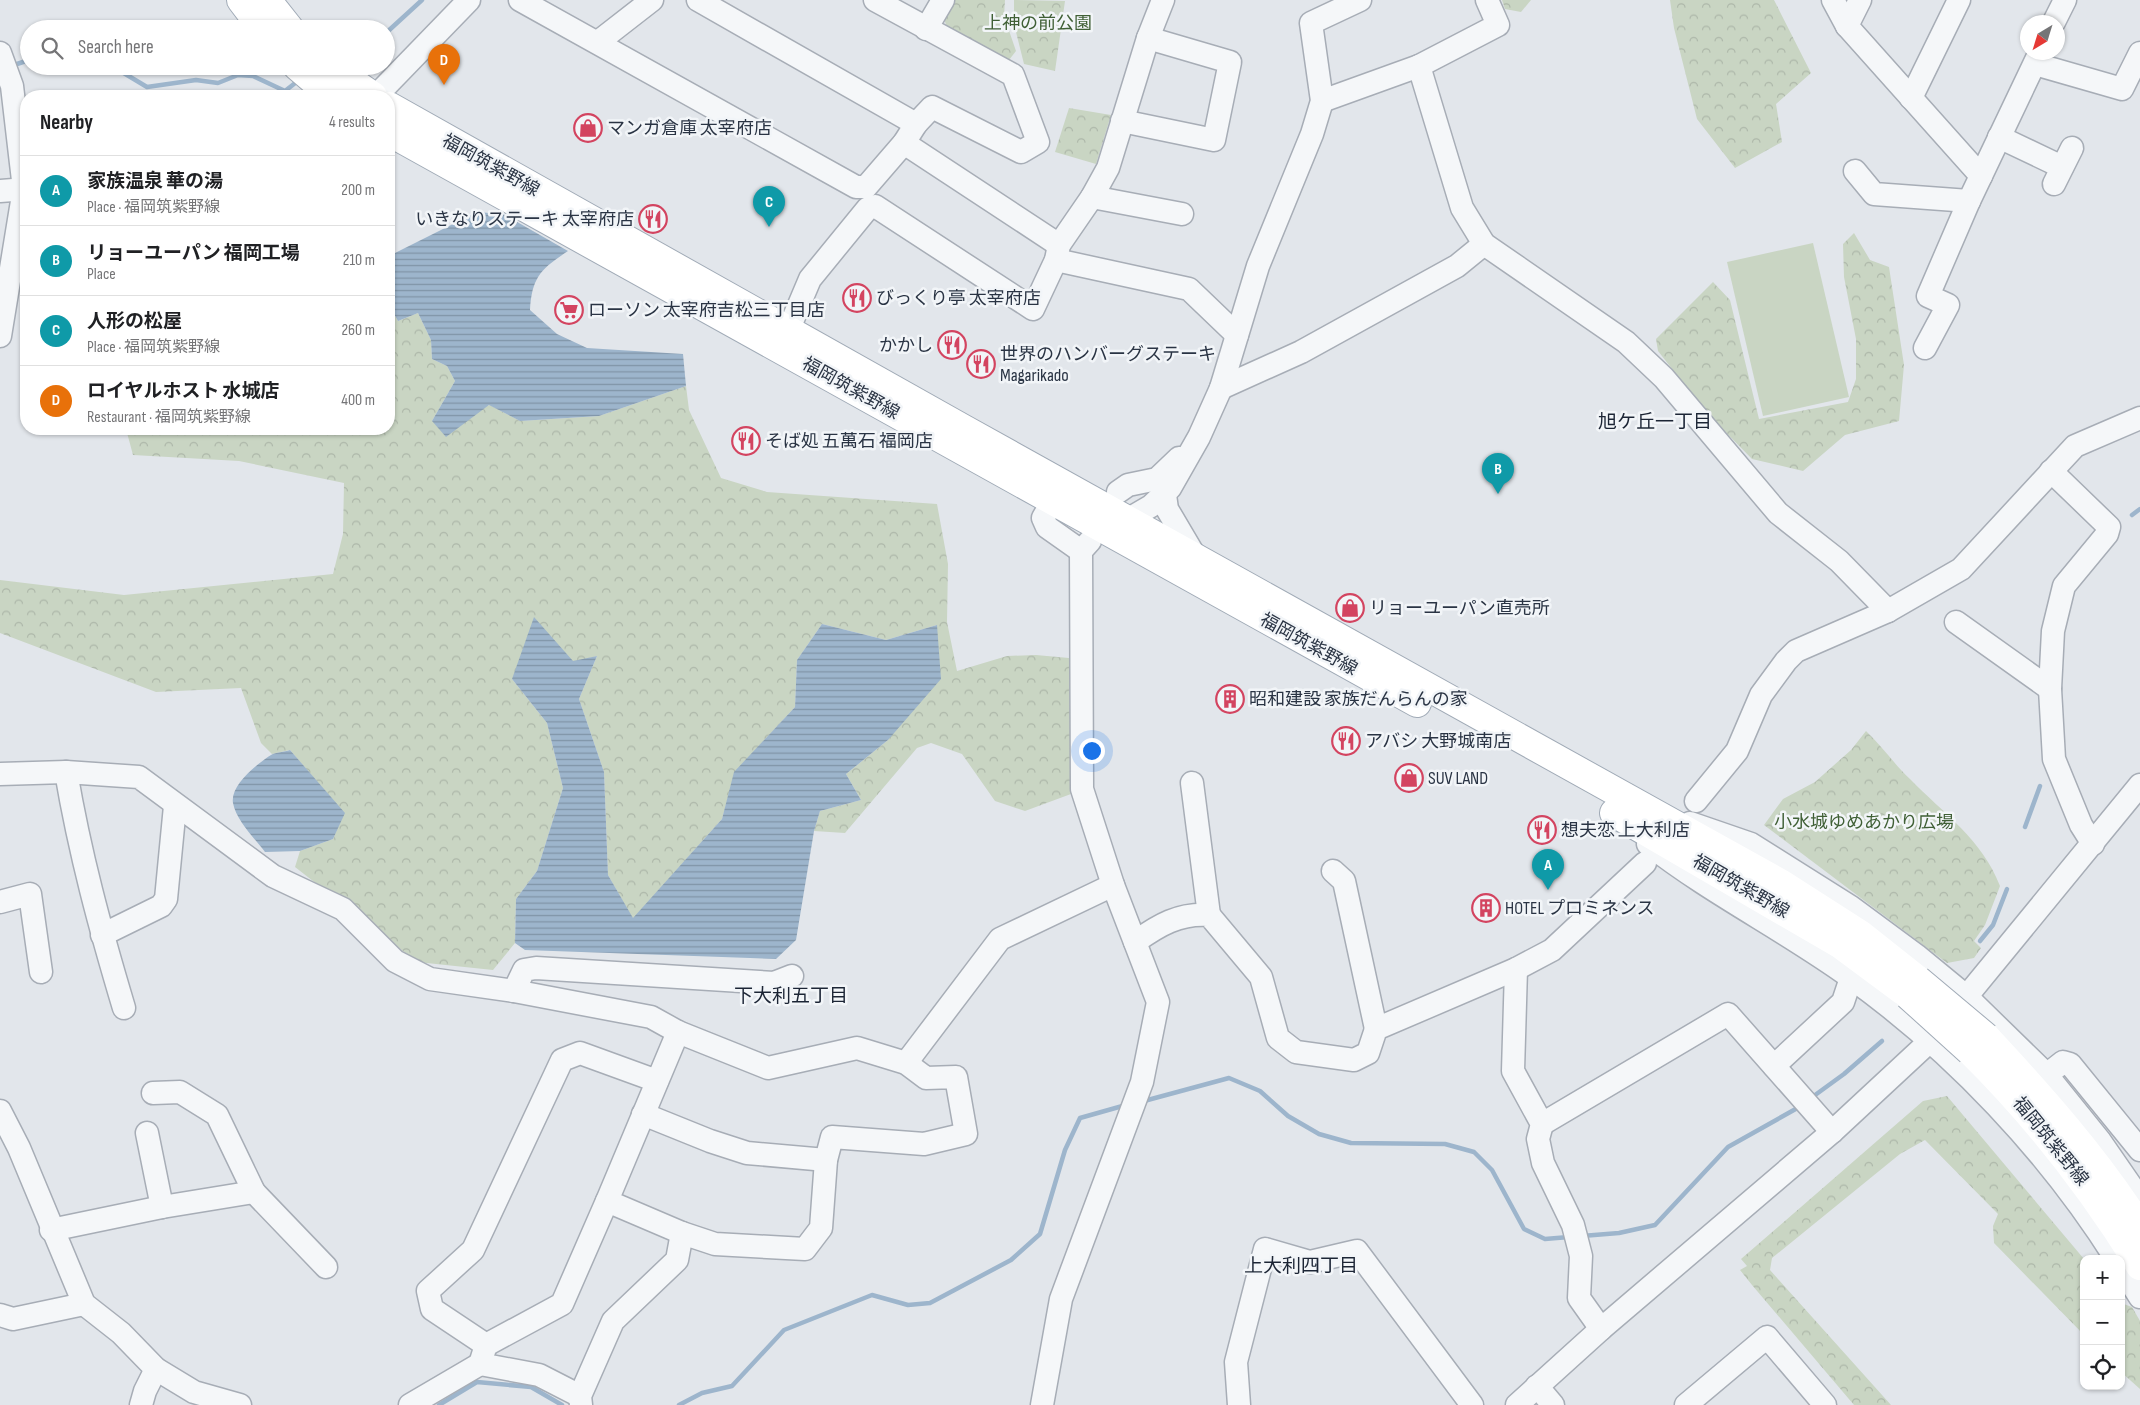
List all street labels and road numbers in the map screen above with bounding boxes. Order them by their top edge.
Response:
street label: 福岡筑紫野線 [438,130,543,201]
street label: 福岡筑紫野線 [798,353,903,424]
street label: 福岡筑紫野線 [1256,609,1361,680]
street label: 福岡筑紫野線 [1689,850,1793,923]
street label: 福岡筑紫野線 [2008,1093,2093,1190]

